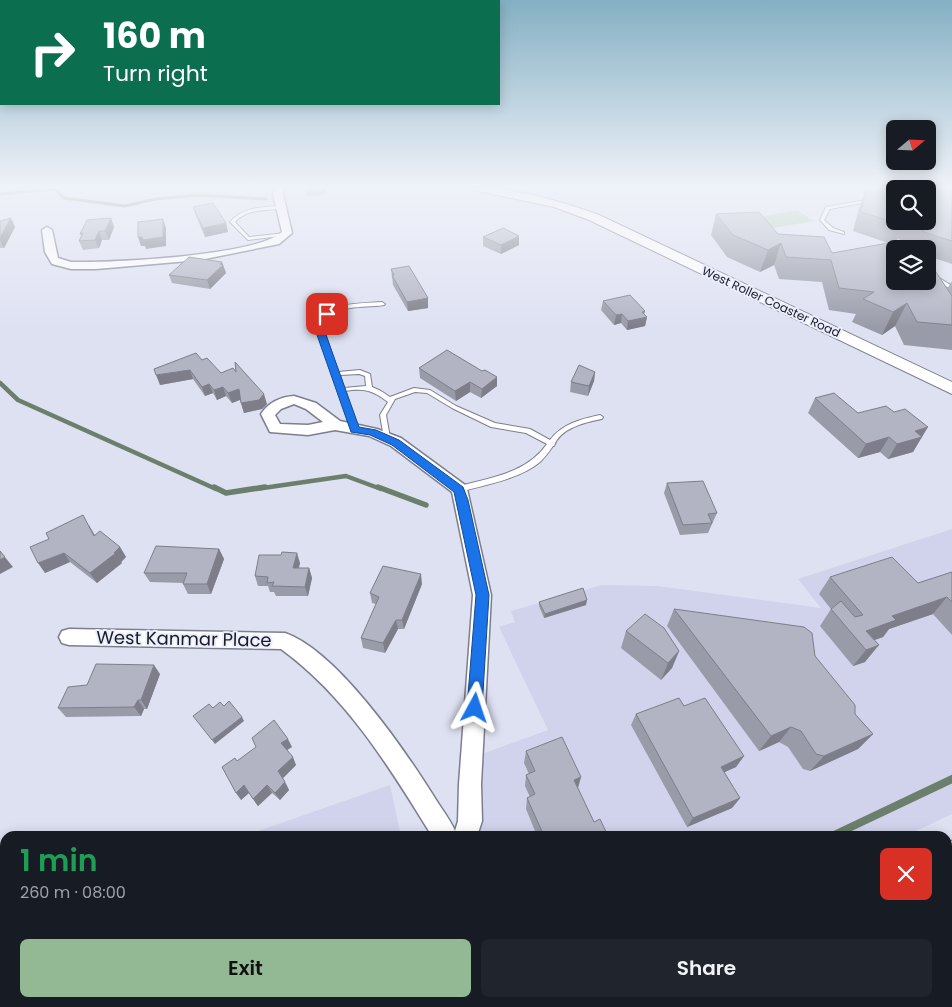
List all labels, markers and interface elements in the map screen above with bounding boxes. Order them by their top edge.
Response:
text: 160 m [103,11,206,60]
icon: right [20,20,85,85]
text: Turn right [103,58,208,89]
north arrow [886,120,936,170]
map controls [886,120,936,290]
button: search [886,180,936,230]
button: layers [886,240,936,290]
street label: West Roller Coaster Road [699,262,843,341]
pin [306,293,348,335]
icon: arrive [313,300,341,328]
street label: West Kanmar Place [96,624,272,653]
position arrow [448,681,500,733]
text: 1 min [20,839,98,882]
button: close [880,848,932,900]
text: 260 m · 08:00 [20,881,126,904]
button: Exit [20,939,471,997]
button: Share [481,939,932,997]

